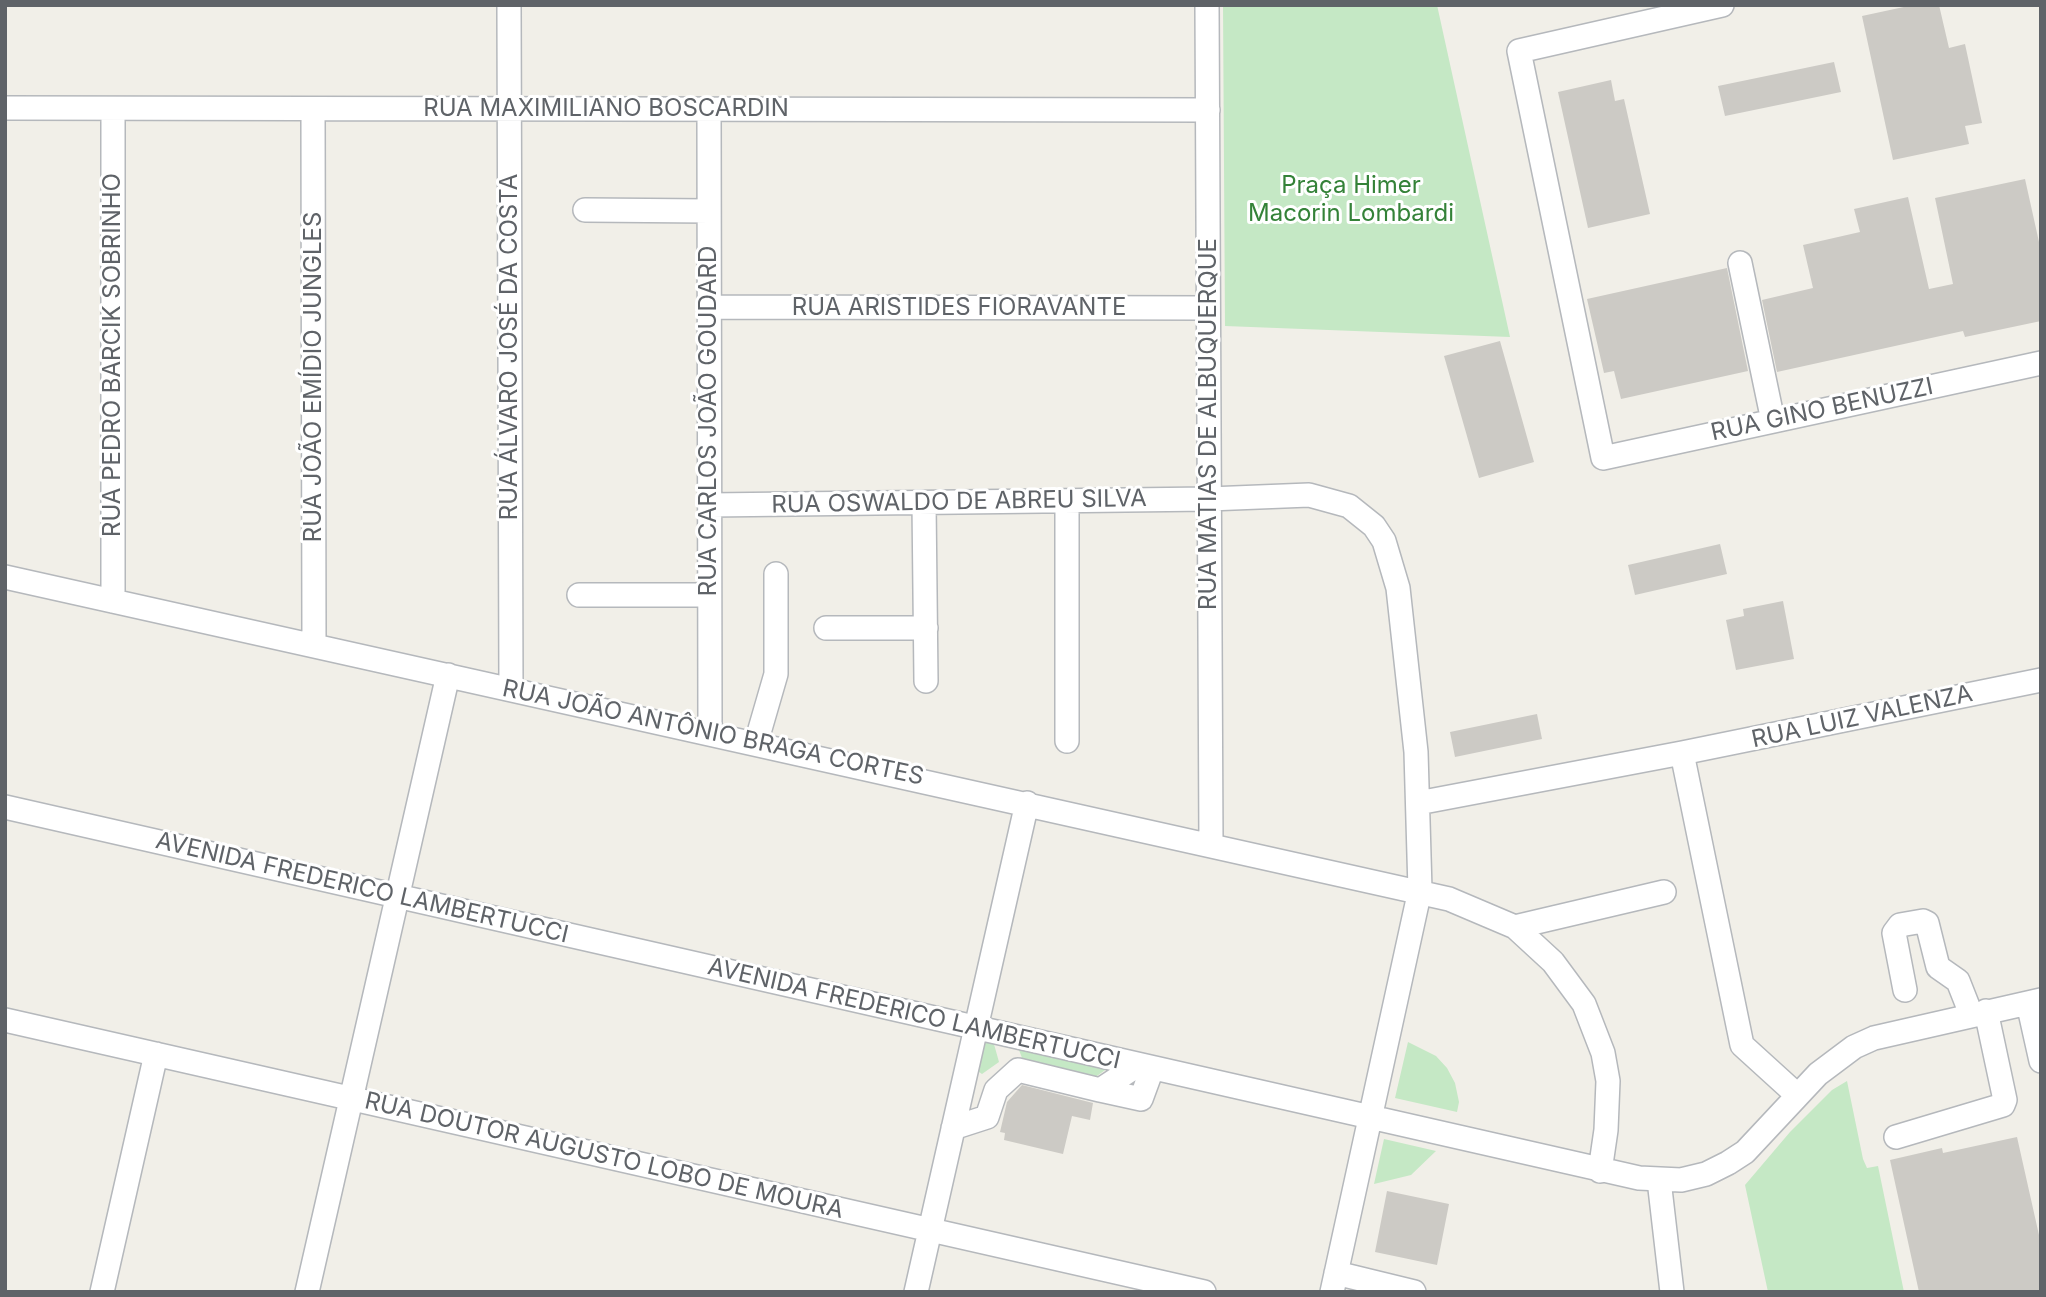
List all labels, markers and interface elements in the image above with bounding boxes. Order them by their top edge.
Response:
street label: RUA MAXIMILIANO BOSCARDIN [423,95,789,123]
park label: Praça Himer Macorin Lombardi [1248,172,1454,228]
street label: RUA PEDRO BARCIK SOBRINHO [99,173,127,537]
street label: RUA ÁLVARO JOSÉ DA COSTA [496,174,524,520]
street label: RUA JOÃO EMÍDIO JUNGLES [300,212,328,542]
street label: RUA MATIAS DE ALBUQUERQUE [1195,238,1223,610]
street label: RUA CARLOS JOÃO GOUDARD [695,246,723,596]
street label: RUA ARISTIDES FIORAVANTE [792,294,1126,322]
street label: RUA GINO BENUZZI [1708,372,1936,448]
street label: RUA OSWALDO DE ABREU SILVA [771,484,1147,520]
street label: RUA JOÃO ANTÔNIO BRAGA CORTES [500,674,926,792]
street label: RUA LUIZ VALENZA [1749,680,1975,754]
street label: AVENIDA FREDERICO LAMBERTUCCI [153,826,571,950]
street label: AVENIDA FREDERICO LAMBERTUCCI [705,952,1123,1076]
street label: RUA DOUTOR AUGUSTO LOBO DE MOURA [362,1087,846,1225]

